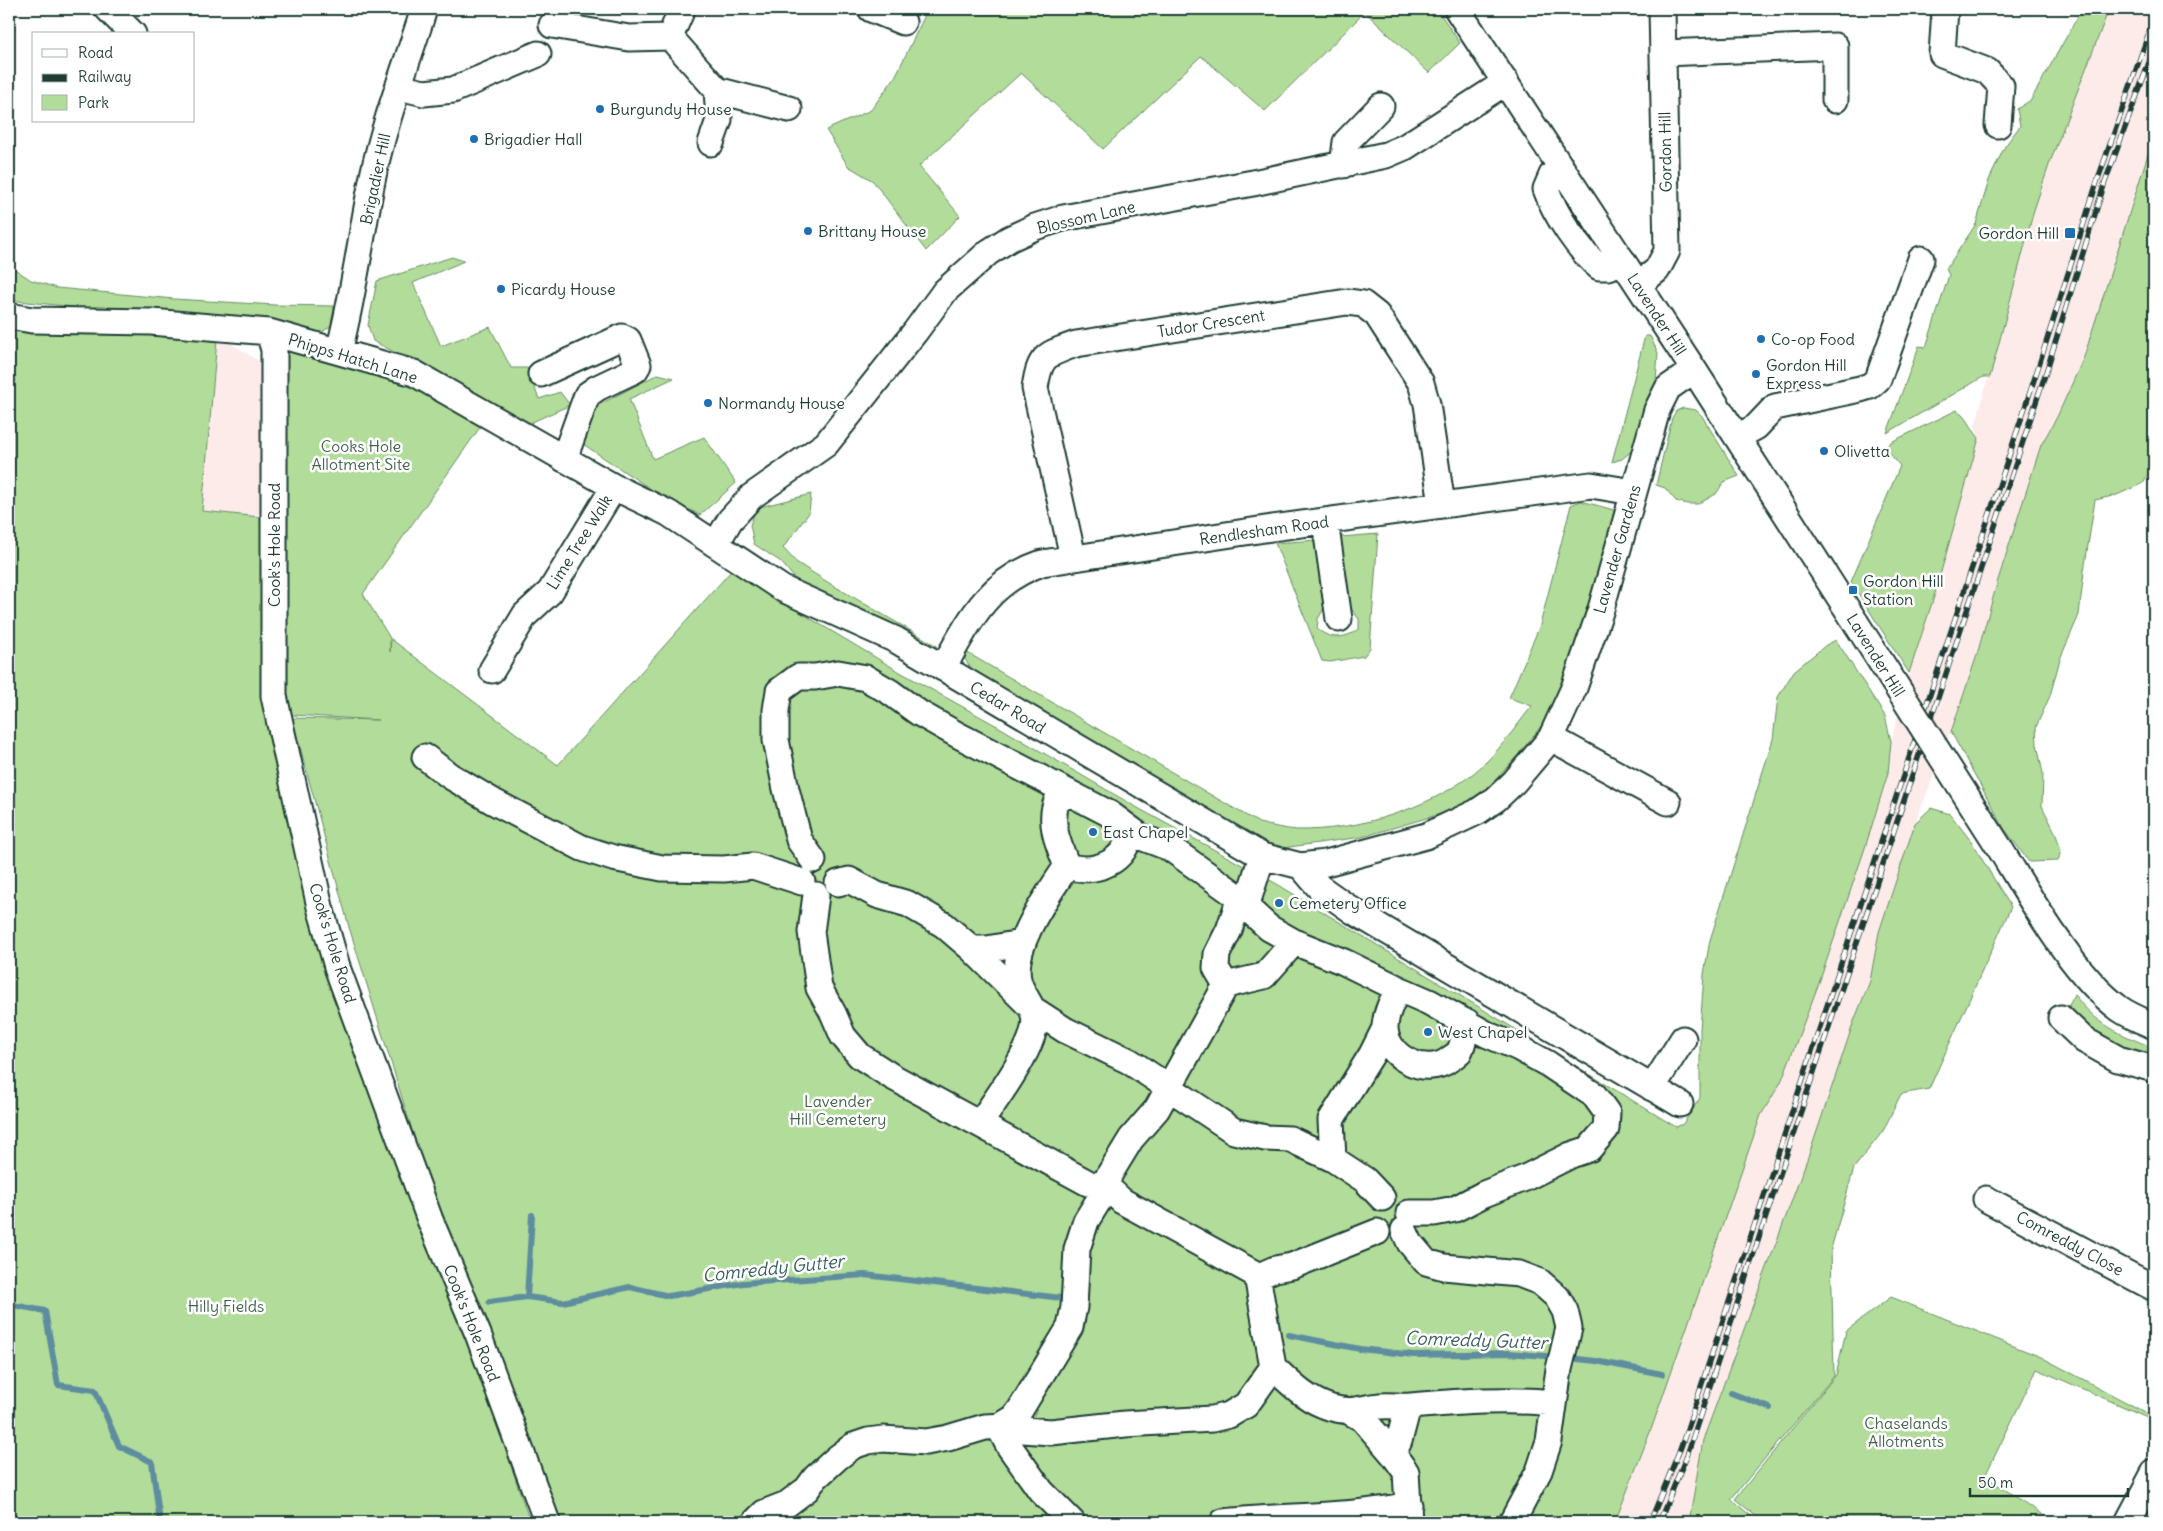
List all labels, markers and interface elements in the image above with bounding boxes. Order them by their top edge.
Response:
legend [32,32,195,122]
text: Road [78,43,113,62]
text: Railway [78,67,132,86]
text: Park [78,93,109,112]
place label: Burgundy House [610,99,732,119]
marker: Burgundy House [594,103,606,115]
street label: Gordon Hill [1654,112,1676,192]
place label: Brigadier Hall [484,129,582,149]
street label: Brigadier Hill [356,132,394,226]
marker: Brigadier Hall [468,133,480,145]
street label: Blossom Lane [1035,196,1137,238]
place label: Brittany House [818,221,926,241]
place label: Gordon Hill [1978,223,2059,243]
marker: Brittany House [802,225,814,237]
marker: Gordon Hill [2063,226,2077,240]
street label: Lavender Hill [1623,269,1691,359]
place label: Picardy House [511,279,616,299]
marker: Picardy House [495,283,507,295]
street label: Tudor Crescent [1156,305,1267,341]
street label: Phipps Hatch Lane [286,329,420,387]
place label: Co-op Food [1771,329,1855,349]
marker: Co-op Food [1755,333,1767,345]
place label: Gordon Hill Express [1766,355,1847,393]
marker: Gordon Hill Express [1750,368,1762,380]
place label: Normandy House [718,393,845,413]
marker: Normandy House [702,397,714,409]
park label: Cooks Hole Allotment Site [311,436,411,474]
place label: Olivetta [1834,441,1890,461]
marker: Olivetta [1818,445,1830,457]
street label: Lavender Gardens [1589,482,1645,616]
street label: Cook's Hole Road [264,483,284,607]
street label: Lime Tree Walk [542,491,616,593]
street label: Rendlesham Road [1198,511,1330,549]
place label: Gordon Hill Station [1863,571,1944,609]
marker: Gordon Hill Station [1847,584,1859,596]
street label: Lavender Hill [1843,610,1909,700]
street label: Cedar Road [966,677,1050,737]
place label: East Chapel [1103,822,1188,842]
marker: East Chapel [1087,826,1099,838]
street label: Cook's Hole Road [305,881,361,1005]
place label: Cemetery Office [1289,893,1407,913]
marker: Cemetery Office [1273,897,1285,909]
place label: West Chapel [1438,1022,1527,1042]
marker: West Chapel [1422,1026,1434,1038]
park label: Lavender Hill Cemetery [790,1091,886,1129]
street label: Comreddy Close [2013,1206,2127,1280]
water label: Comreddy Gutter [701,1249,848,1287]
street label: Cook's Hole Road [439,1262,505,1384]
park label: Hilly Fields [188,1296,264,1316]
water label: Comreddy Gutter [1405,1326,1550,1354]
park label: Chaselands Allotments [1864,1413,1948,1451]
scale bar [1970,1466,2128,1498]
text: 50 m [1978,1473,2013,1492]

